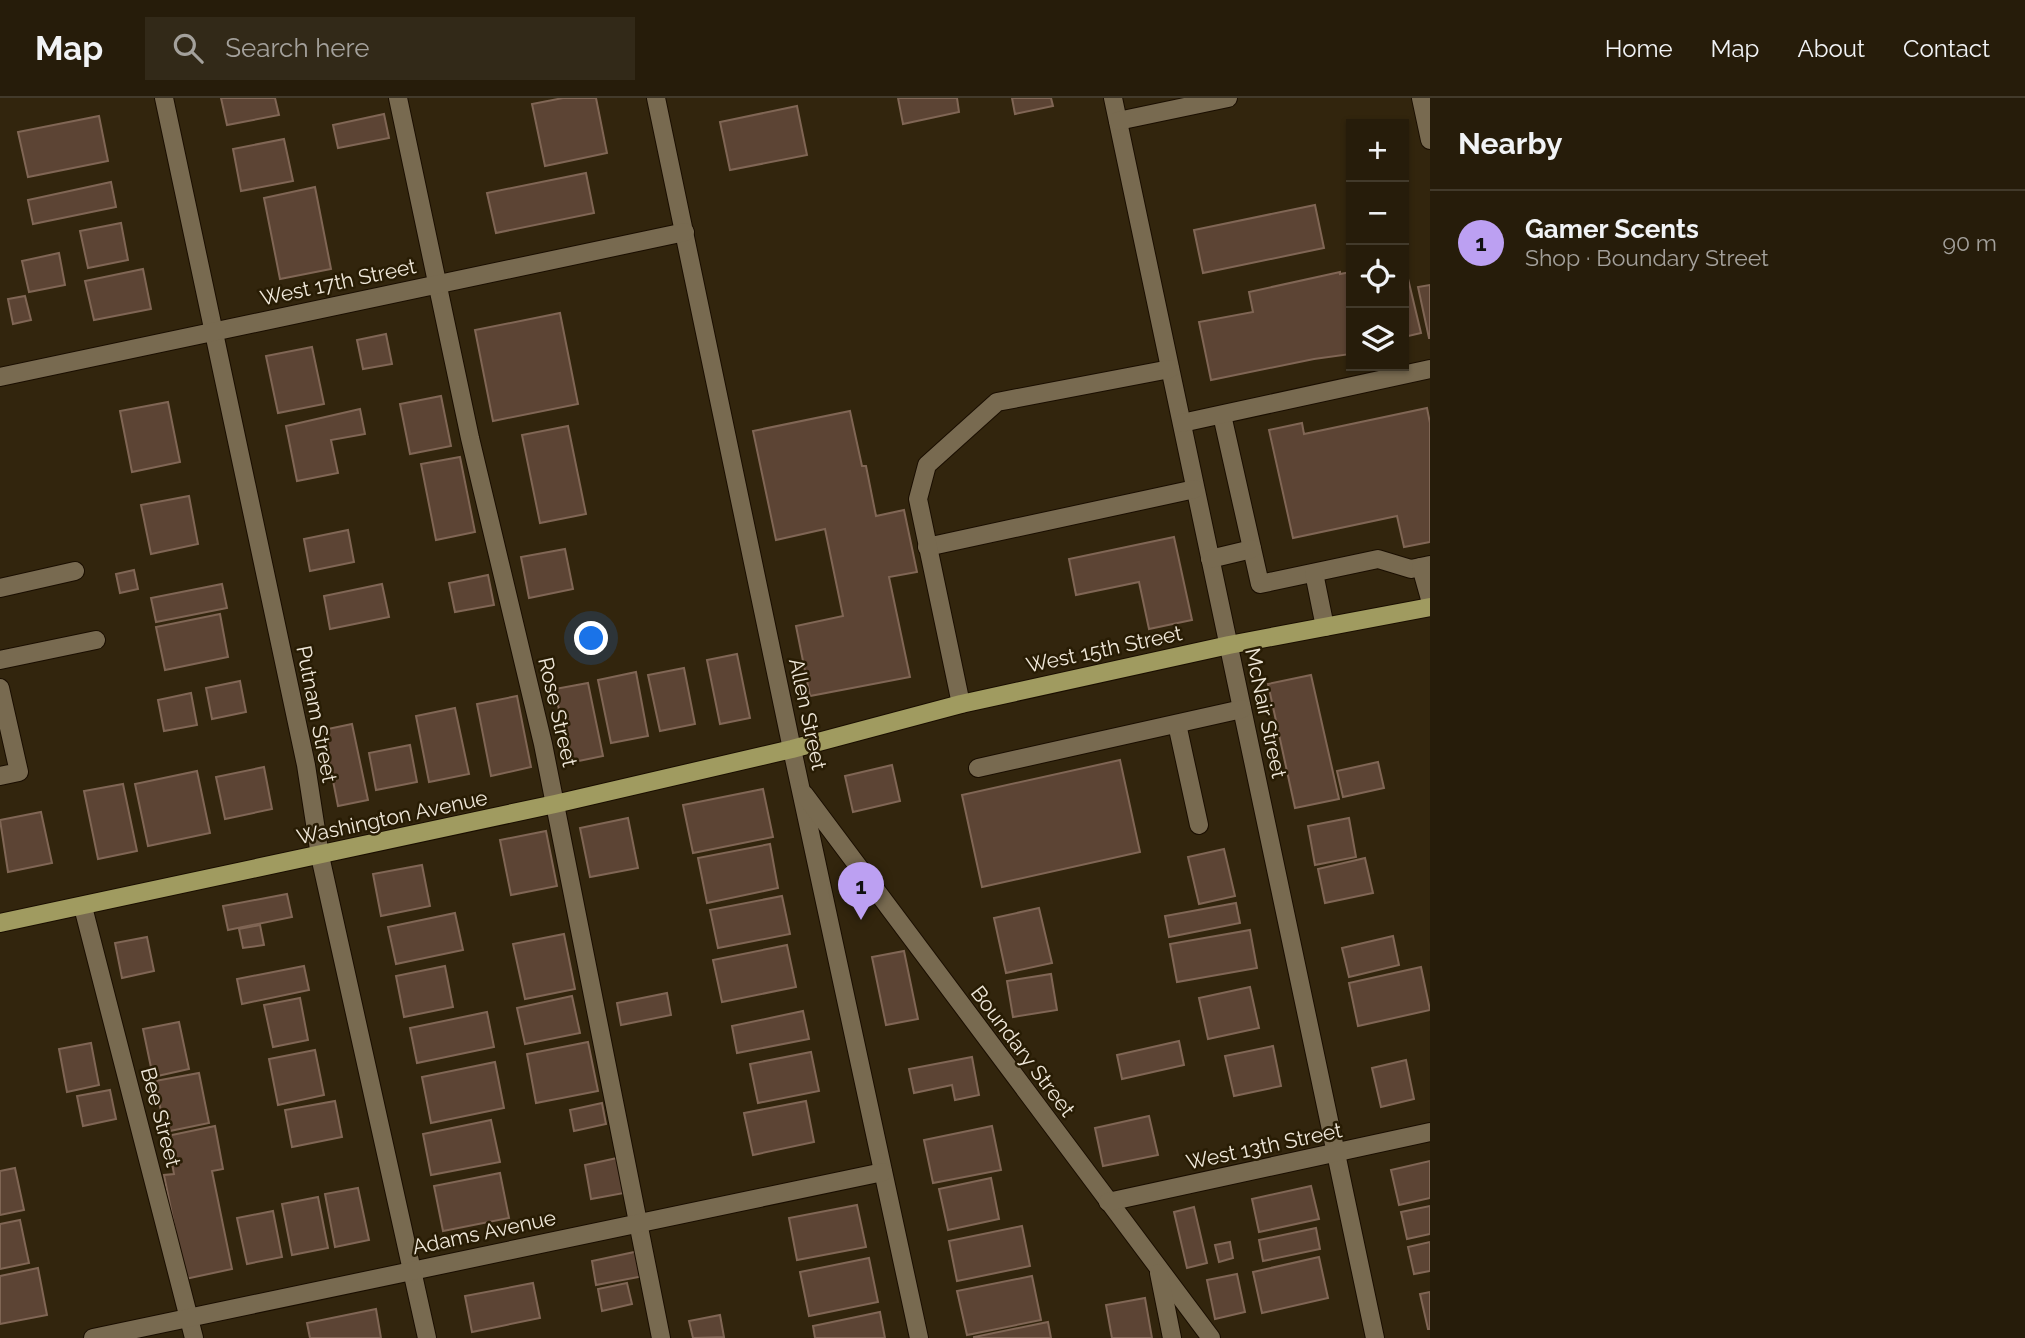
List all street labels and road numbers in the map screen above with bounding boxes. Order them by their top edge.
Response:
street label: West 17th Street [258,253,418,311]
street label: West 15th Street [1024,620,1184,678]
street label: Putnam Street [291,643,343,785]
street label: McNair Street [1240,646,1292,780]
street label: Rose Street [533,655,583,769]
street label: Allen Street [784,656,832,772]
street label: Washington Avenue [294,785,490,849]
street label: Boundary Street [966,981,1080,1121]
street label: Bee Street [136,1064,186,1170]
street label: West 13th Street [1184,1117,1344,1175]
street label: Adams Avenue [410,1205,558,1259]

